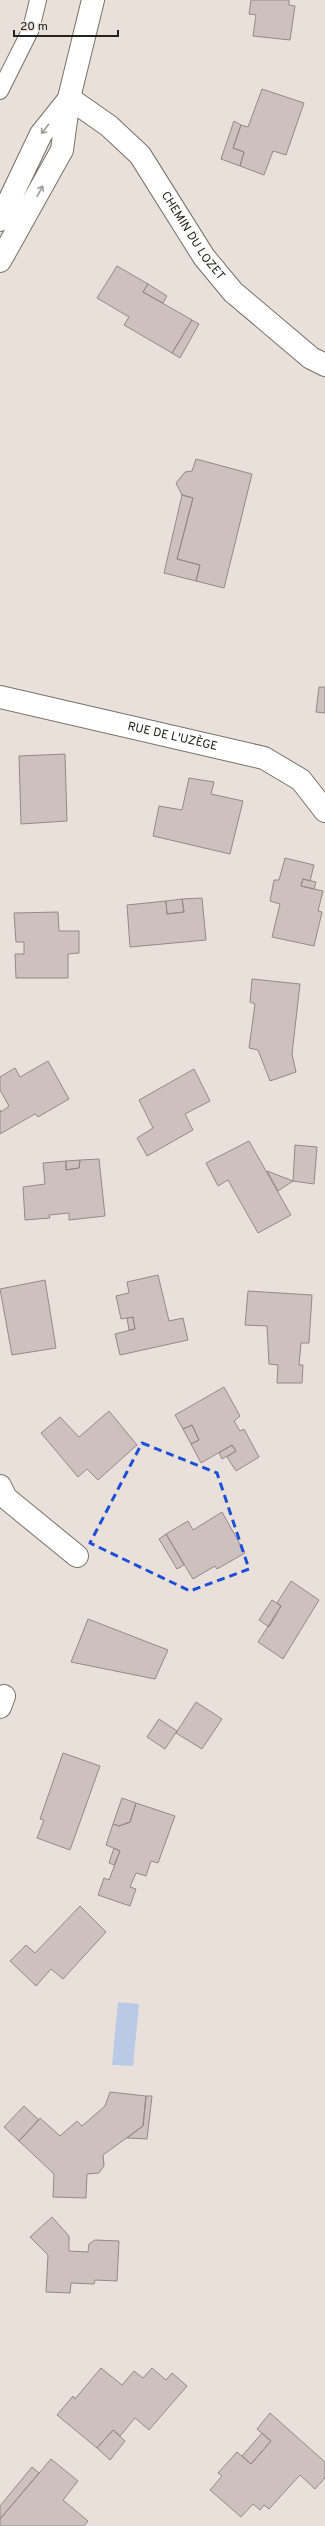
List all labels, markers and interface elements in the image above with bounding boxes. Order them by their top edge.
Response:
scale bar [14,12,118,38]
text: 20 m [20,19,48,35]
one-way arrow [41,123,49,134]
one-way arrow [37,185,45,197]
street label: CHEMIN DU LOZET [157,189,228,284]
street label: RUE DE L'UZÈGE [126,719,219,755]

